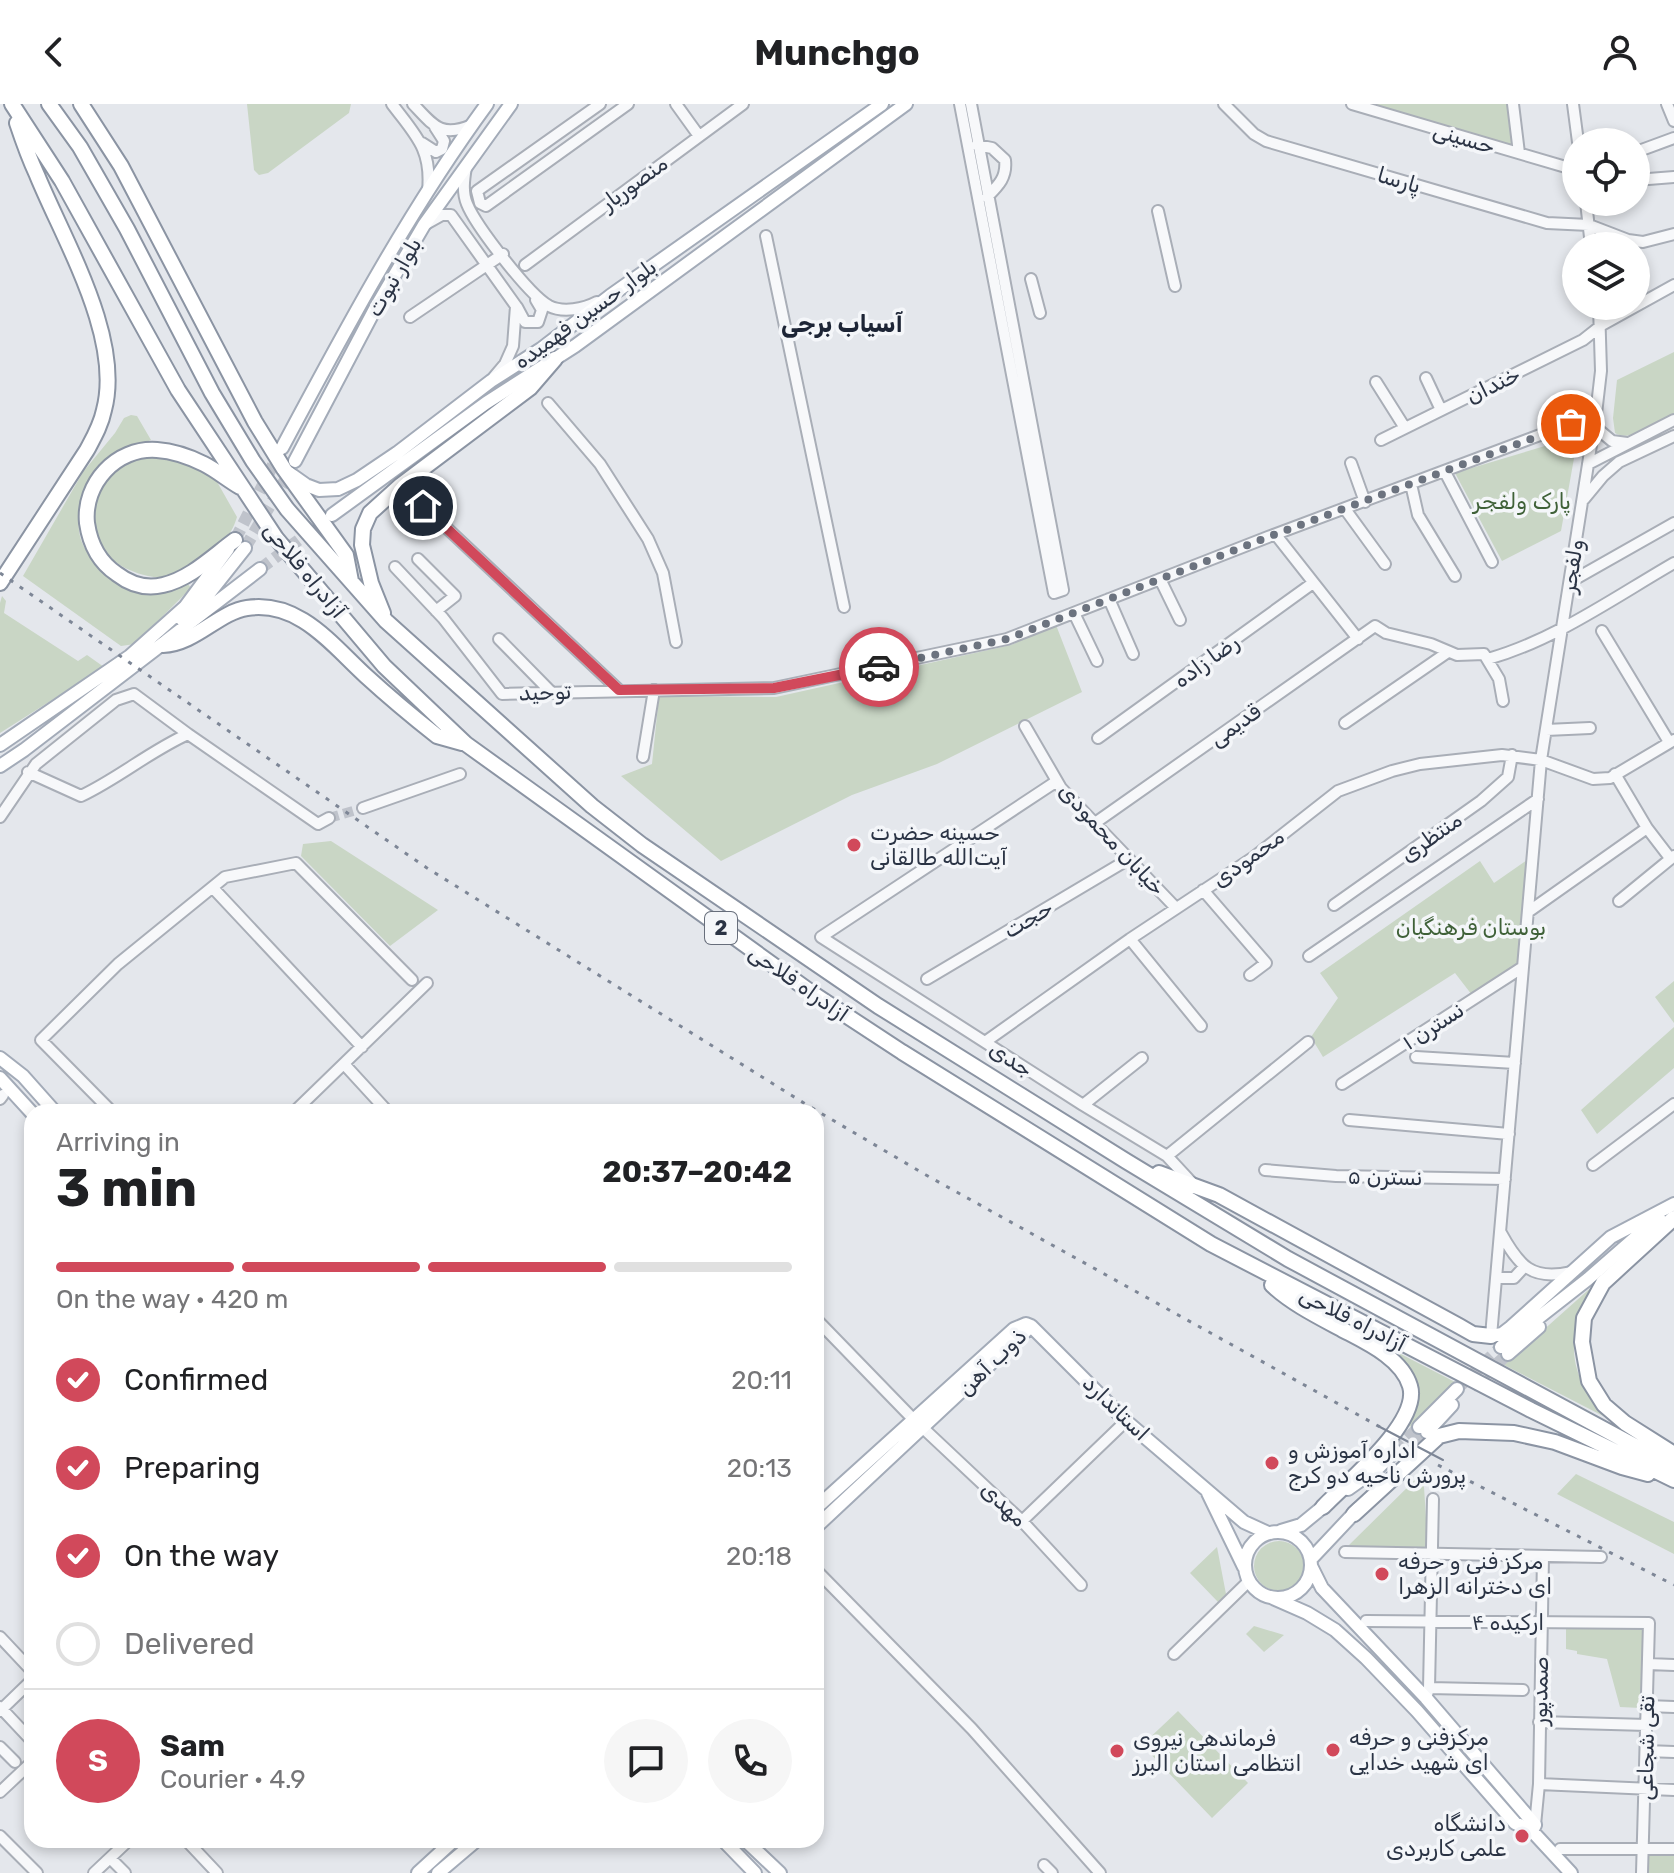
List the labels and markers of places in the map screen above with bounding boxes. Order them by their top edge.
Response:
pin [1537,390,1605,458]
pin [389,472,457,540]
place label: حسینه حضرت آیت‌الله طالقانی [870,819,1008,871]
marker: حسینه حضرت آیت‌الله طالقانی [845,836,863,854]
place label: اداره آموزش و پرورش ناحیه دو کرج [1288,1437,1466,1491]
marker: اداره آموزش و پرورش ناحیه دو کرج [1263,1454,1281,1472]
place label: مرکز فنی و حرفه ای دخترانه الزهرا [1398,1548,1552,1600]
marker: مرکز فنی و حرفه ای دخترانه الزهرا [1373,1565,1391,1583]
place label: مرکزفنی و حرفه ای شهید خدایی [1349,1724,1489,1776]
place label: فرماندهی نیروی انتظامی استان البرز [1131,1725,1302,1777]
marker: مرکزفنی و حرفه ای شهید خدایی [1324,1741,1342,1759]
marker: فرماندهی نیروی انتظامی استان البرز [1108,1742,1126,1760]
place label: دانشگاه علمی کاربردی [1386,1810,1506,1862]
marker: دانشگاه علمی کاربردی [1513,1827,1531,1845]

